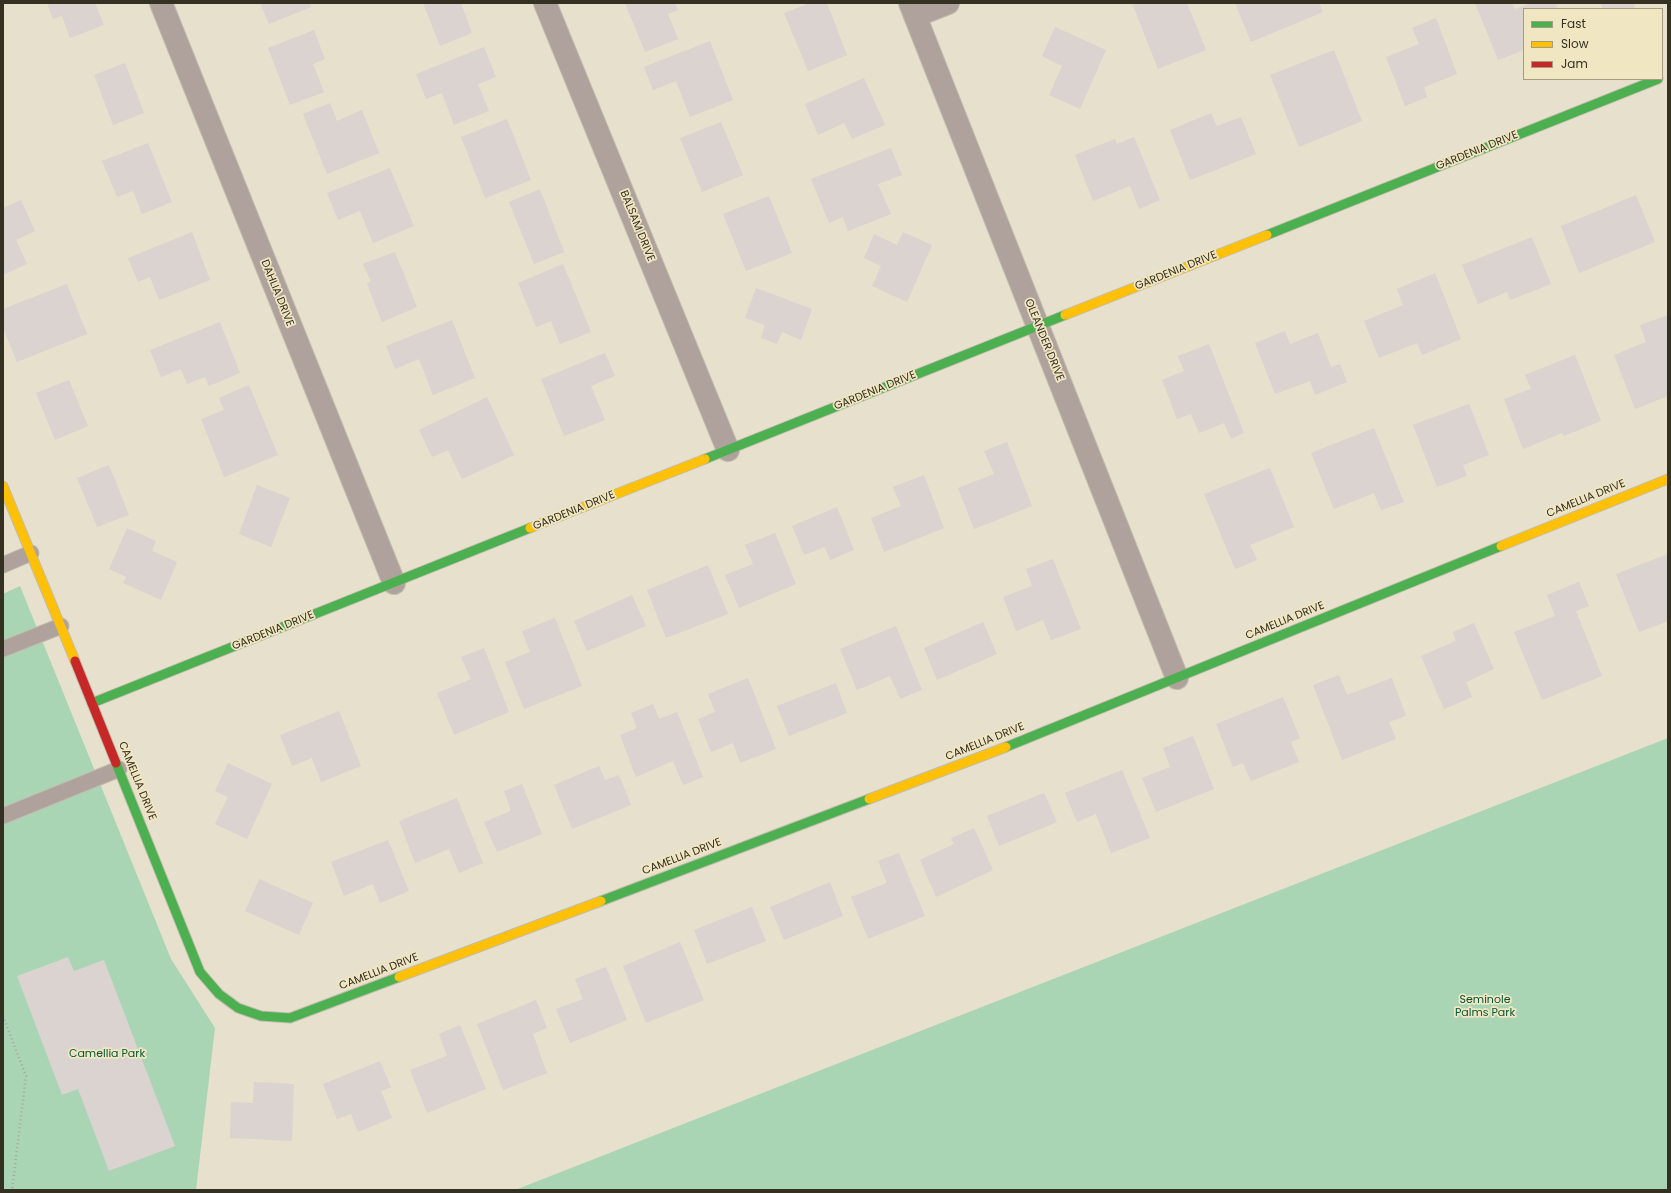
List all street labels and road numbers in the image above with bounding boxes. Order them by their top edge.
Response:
street label: GARDENIA DRIVE [1434,129,1520,173]
street label: BALSAM DRIVE [617,189,657,263]
street label: GARDENIA DRIVE [1133,249,1219,293]
street label: DAHLIA DRIVE [258,258,296,328]
street label: OLEANDER DRIVE [1021,297,1067,383]
street label: GARDENIA DRIVE [832,369,918,413]
street label: CAMELLIA DRIVE [1545,477,1627,521]
street label: GARDENIA DRIVE [531,489,617,533]
street label: CAMELLIA DRIVE [1244,599,1326,643]
street label: GARDENIA DRIVE [230,609,316,653]
street label: CAMELLIA DRIVE [944,720,1026,764]
street label: CAMELLIA DRIVE [115,740,159,822]
street label: CAMELLIA DRIVE [641,836,723,878]
street label: CAMELLIA DRIVE [338,951,420,993]

